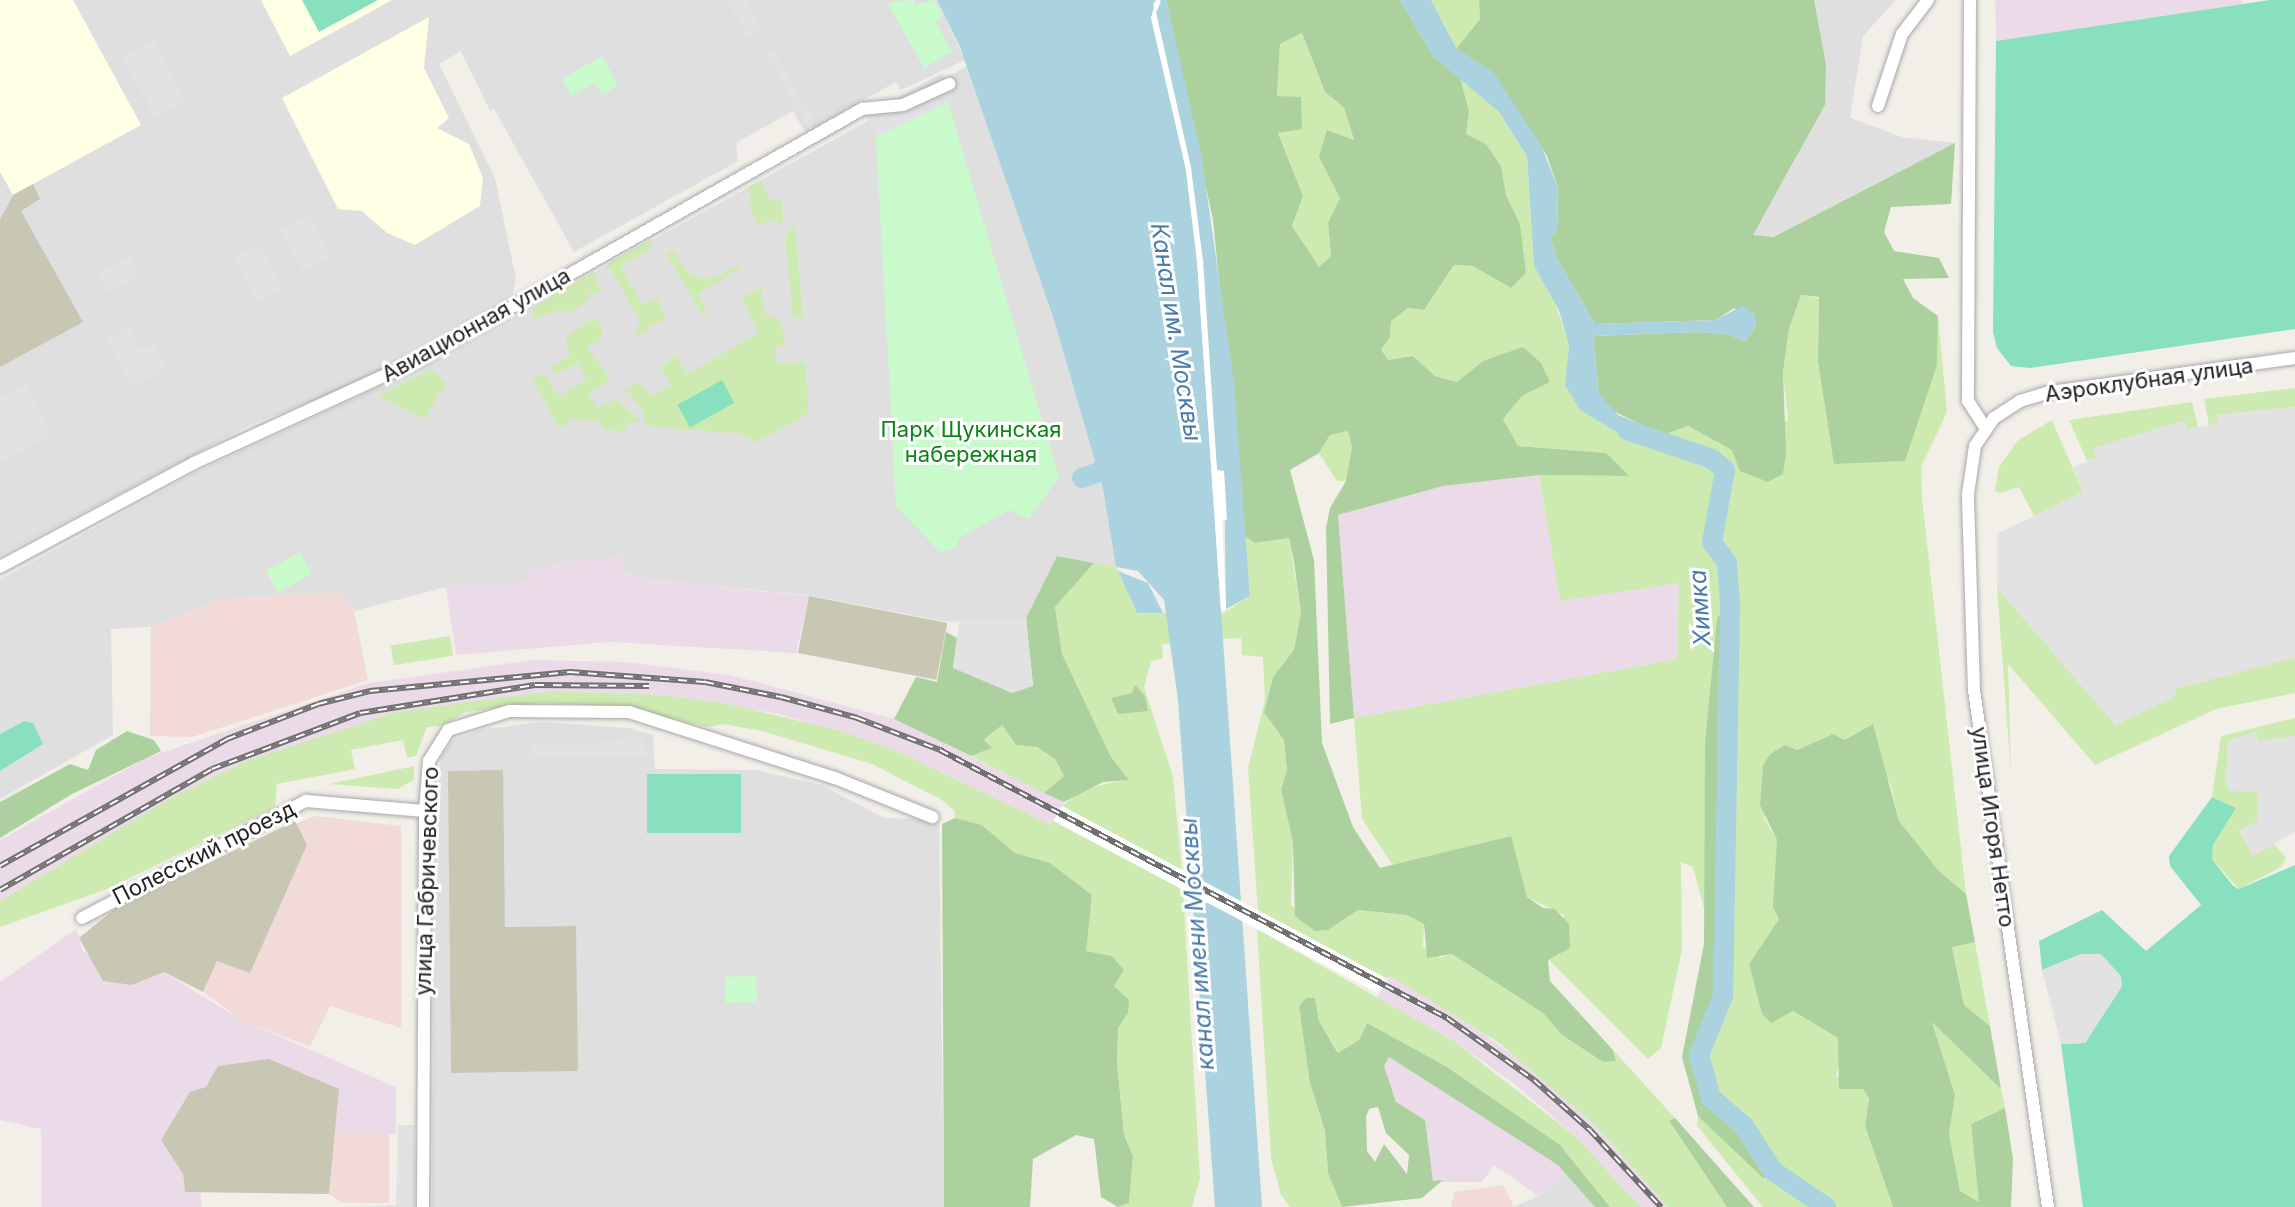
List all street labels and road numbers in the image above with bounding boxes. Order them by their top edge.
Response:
street label: Авиационная улица [377,262,575,388]
street label: Аэроклубная улица [2043,352,2255,408]
street label: улица Игоря Нетто [1966,725,2020,929]
street label: улица Габричевского [410,766,444,996]
street label: Полесский проезд [108,796,300,910]

